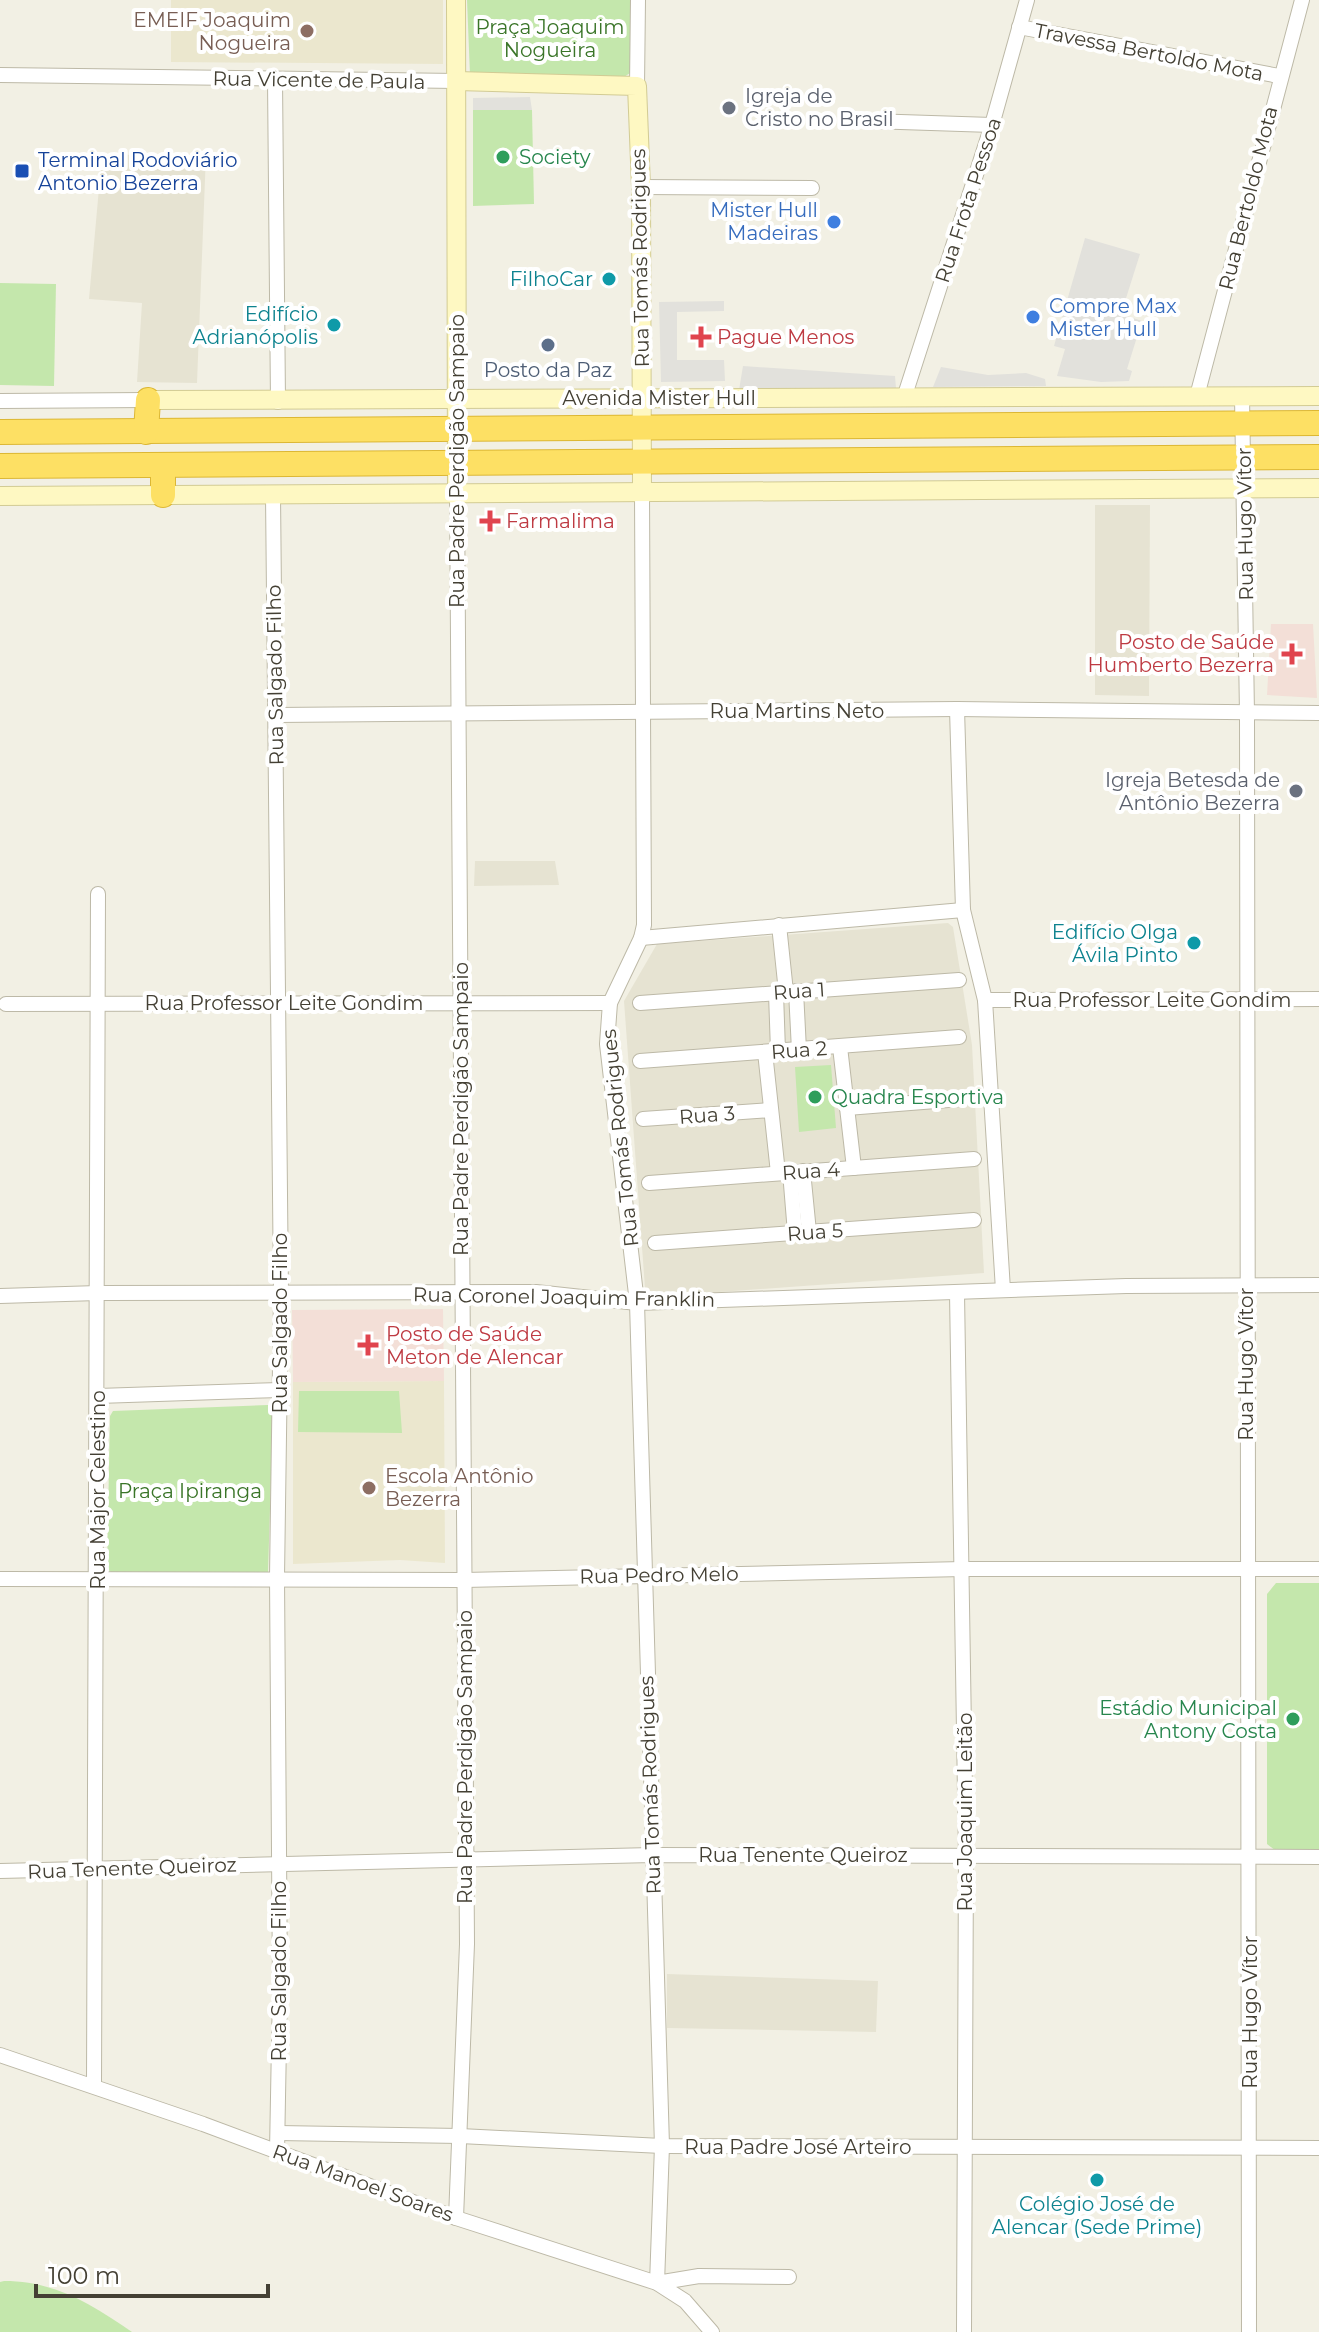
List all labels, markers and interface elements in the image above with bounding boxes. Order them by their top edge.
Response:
place label: EMEIF Joaquim Nogueira [133,8,291,55]
park label: Praça Joaquim Nogueira [475,15,625,62]
street label: Travessa Bertoldo Mota [1032,18,1266,86]
marker: EMEIF Joaquim Nogueira [298,22,316,40]
street label: Rua Vicente de Paula [212,66,426,94]
place label: Igreja de Cristo no Brasil [745,84,894,131]
marker: Igreja de Cristo no Brasil [720,99,738,117]
street label: Rua Bertoldo Mota [1214,104,1282,292]
street label: Rua Frota Pessoa [930,114,1006,286]
place label: Society [519,145,591,169]
place label: Terminal Rodoviário Antonio Bezerra [38,148,237,195]
marker: Society [494,148,512,166]
street label: Rua Tomás Rodrigues [626,148,654,368]
marker: Terminal Rodoviário Antonio Bezerra [13,162,31,180]
place label: Mister Hull Madeiras [710,198,818,245]
marker: Mister Hull Madeiras [825,213,843,231]
place label: FilhoCar [510,267,593,291]
marker: FilhoCar [600,270,618,288]
place label: Compre Max Mister Hull [1049,294,1177,341]
place label: Edifício Adrianópolis [192,302,318,349]
marker: Compre Max Mister Hull [1024,308,1042,326]
street label: Rua Padre Perdigão Sampaio [445,314,469,608]
marker: Edifício Adrianópolis [325,316,343,334]
place label: Pague Menos [717,325,855,349]
marker: Pague Menos [692,328,710,346]
marker: Posto da Paz [539,336,557,354]
place label: Posto da Paz [484,358,612,382]
street label: Avenida Mister Hull [562,386,756,410]
street label: Rua Hugo Vítor [1232,447,1258,601]
place label: Farmalima [506,509,615,533]
marker: Farmalima [481,512,499,530]
street label: Rua Salgado Filho [261,584,289,766]
place label: Posto de Saúde Humberto Bezerra [1088,630,1274,677]
marker: Posto de Saúde Humberto Bezerra [1281,643,1303,665]
street label: Rua Martins Neto [710,699,884,723]
place label: Igreja Betesda de Antônio Bezerra [1105,768,1280,815]
marker: Igreja Betesda de Antônio Bezerra [1287,782,1305,800]
place label: Edifício Olga Ávila Pinto [1052,920,1178,967]
marker: Edifício Olga Ávila Pinto [1185,934,1203,952]
street label: Rua Padre Perdigão Sampaio [449,962,473,1256]
street label: Rua 1 [772,977,826,1005]
street label: Rua Professor Leite Gondim [1013,988,1291,1012]
street label: Rua Professor Leite Gondim [145,991,423,1015]
street label: Rua Tomás Rodrigues [597,1028,643,1248]
street label: Rua 2 [770,1036,828,1064]
place label: Quadra Esportiva [831,1085,1004,1109]
marker: Quadra Esportiva [806,1088,824,1106]
street label: Rua 3 [678,1101,736,1129]
street label: Rua 4 [781,1157,841,1185]
street label: Rua 5 [786,1218,844,1246]
street label: Rua Salgado Filho [268,1233,292,1413]
street label: Rua Coronel Joaquim Franklin [413,1282,715,1312]
street label: Rua Hugo Vítor [1234,1287,1258,1441]
place label: Posto de Saúde Meton de Alencar [386,1322,564,1369]
marker: Posto de Saúde Meton de Alencar [357,1334,379,1356]
street label: Rua Major Celestino [86,1390,110,1590]
place label: Escola Antônio Bezerra [385,1464,534,1511]
park label: Praça Ipiranga [118,1479,262,1503]
marker: Escola Antônio Bezerra [360,1479,378,1497]
street label: Rua Pedro Melo [579,1562,739,1588]
street label: Rua Padre Perdigão Sampaio [453,1610,477,1904]
street label: Rua Tomás Rodrigues [634,1675,666,1895]
place label: Estádio Municipal Antony Costa [1099,1696,1277,1743]
marker: Estádio Municipal Antony Costa [1284,1710,1302,1728]
street label: Rua Joaquim Leitão [953,1712,977,1912]
street label: Rua Tenente Queiroz [698,1843,908,1867]
street label: Rua Tenente Queiroz [27,1852,237,1884]
street label: Rua Salgado Filho [267,1881,291,2061]
street label: Rua Hugo Vítor [1238,1935,1262,2089]
street label: Rua Padre José Arteiro [684,2135,912,2159]
street label: Rua Manoel Soares [269,2139,457,2227]
marker: Colégio José de Alencar (Sede Prime) [1088,2171,1106,2189]
place label: Colégio José de Alencar (Sede Prime) [992,2192,1202,2239]
scale bar [36,2248,268,2298]
text: 100 m [48,2261,120,2290]

